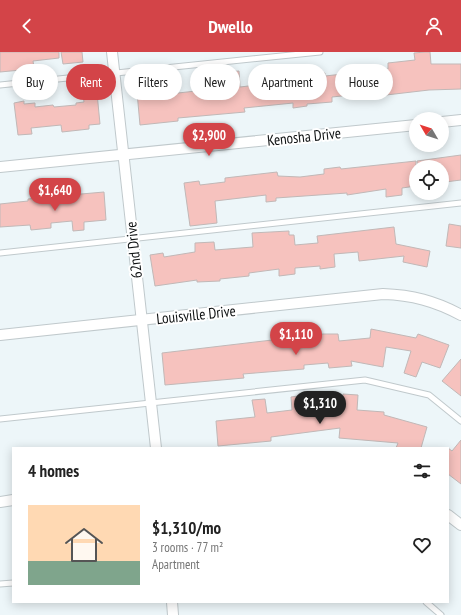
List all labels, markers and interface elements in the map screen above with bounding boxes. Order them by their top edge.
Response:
icon: back [16,15,38,37]
text: Dwello [208,15,253,38]
icon: person [423,15,445,37]
chip: Buy [12,64,58,100]
chip: Rent [66,64,116,100]
chip: Filters [124,64,182,100]
chip: New [190,64,240,100]
chip: Apartment [248,64,327,100]
chip: House [335,64,393,100]
north arrow [409,112,449,152]
map controls [409,112,449,200]
pin: $2,900 [176,123,242,157]
street label: Kenosha Drive [266,123,342,150]
text: $2,900 [192,127,226,144]
button: locate [409,160,449,200]
pin: $1,640 [22,178,88,212]
text: $1,640 [38,182,72,199]
street label: 62nd Drive [121,221,146,279]
street label: Louisville Drive [155,301,237,328]
pin: $1,110 [263,322,329,356]
text: $1,110 [279,326,313,343]
pin: $1,310 [287,391,353,425]
text: $1,310 [303,395,337,412]
text: 4 homes [28,460,79,482]
icon: filters [411,460,433,482]
text: $1,310/mo [152,517,221,539]
icon: home [60,521,108,569]
icon: heart [411,534,433,556]
text: 3 rooms · 77 m² [152,539,223,556]
text: Apartment [152,556,200,573]

